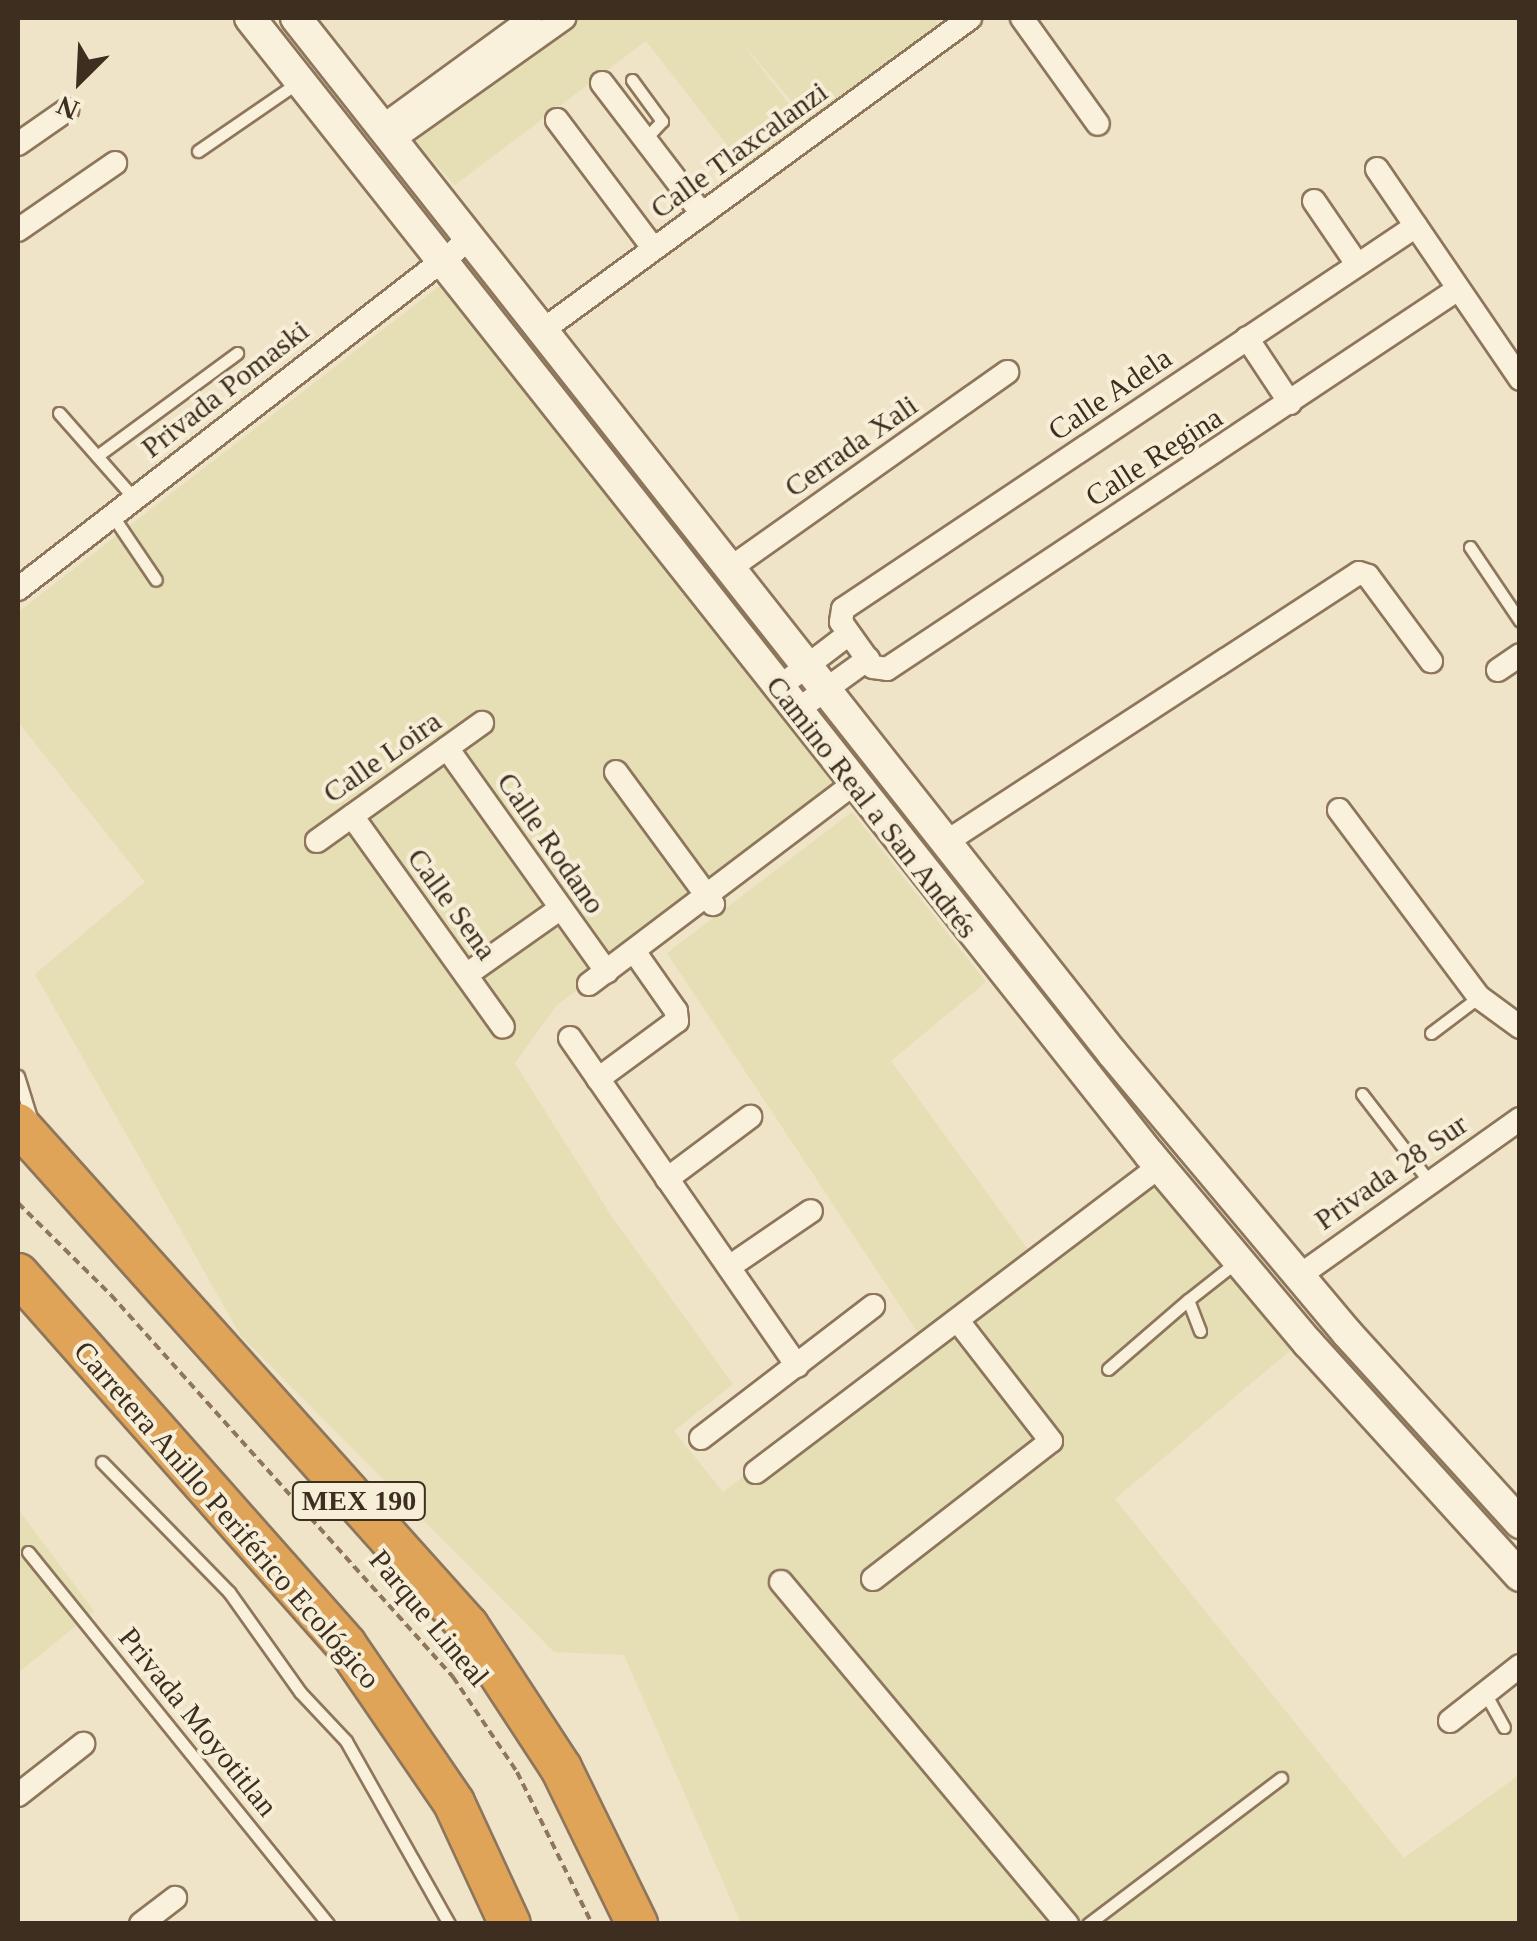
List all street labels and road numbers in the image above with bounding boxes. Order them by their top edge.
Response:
street label: Calle Tlaxcalanzi [643,74,835,226]
street label: Privada Pomaski [134,312,316,466]
street label: Calle Adela [1041,339,1179,449]
street label: Cerrada Xali [778,387,924,505]
street label: Calle Regina [1079,399,1229,515]
street label: Camino Real a San Andrés [758,668,986,946]
street label: Calle Loira [316,703,448,811]
street label: Calle Rodano [489,765,613,921]
street label: Calle Sena [399,841,505,967]
street label: Privada 28 Sur [1308,1106,1474,1238]
street label: Carretera Anillo Periférico Ecológico [66,1333,388,1697]
road number: MEX 190 [292,1478,426,1524]
street label: Parque Lineal [361,1542,497,1694]
street label: Privada Moyotitlan [111,1620,285,1824]

